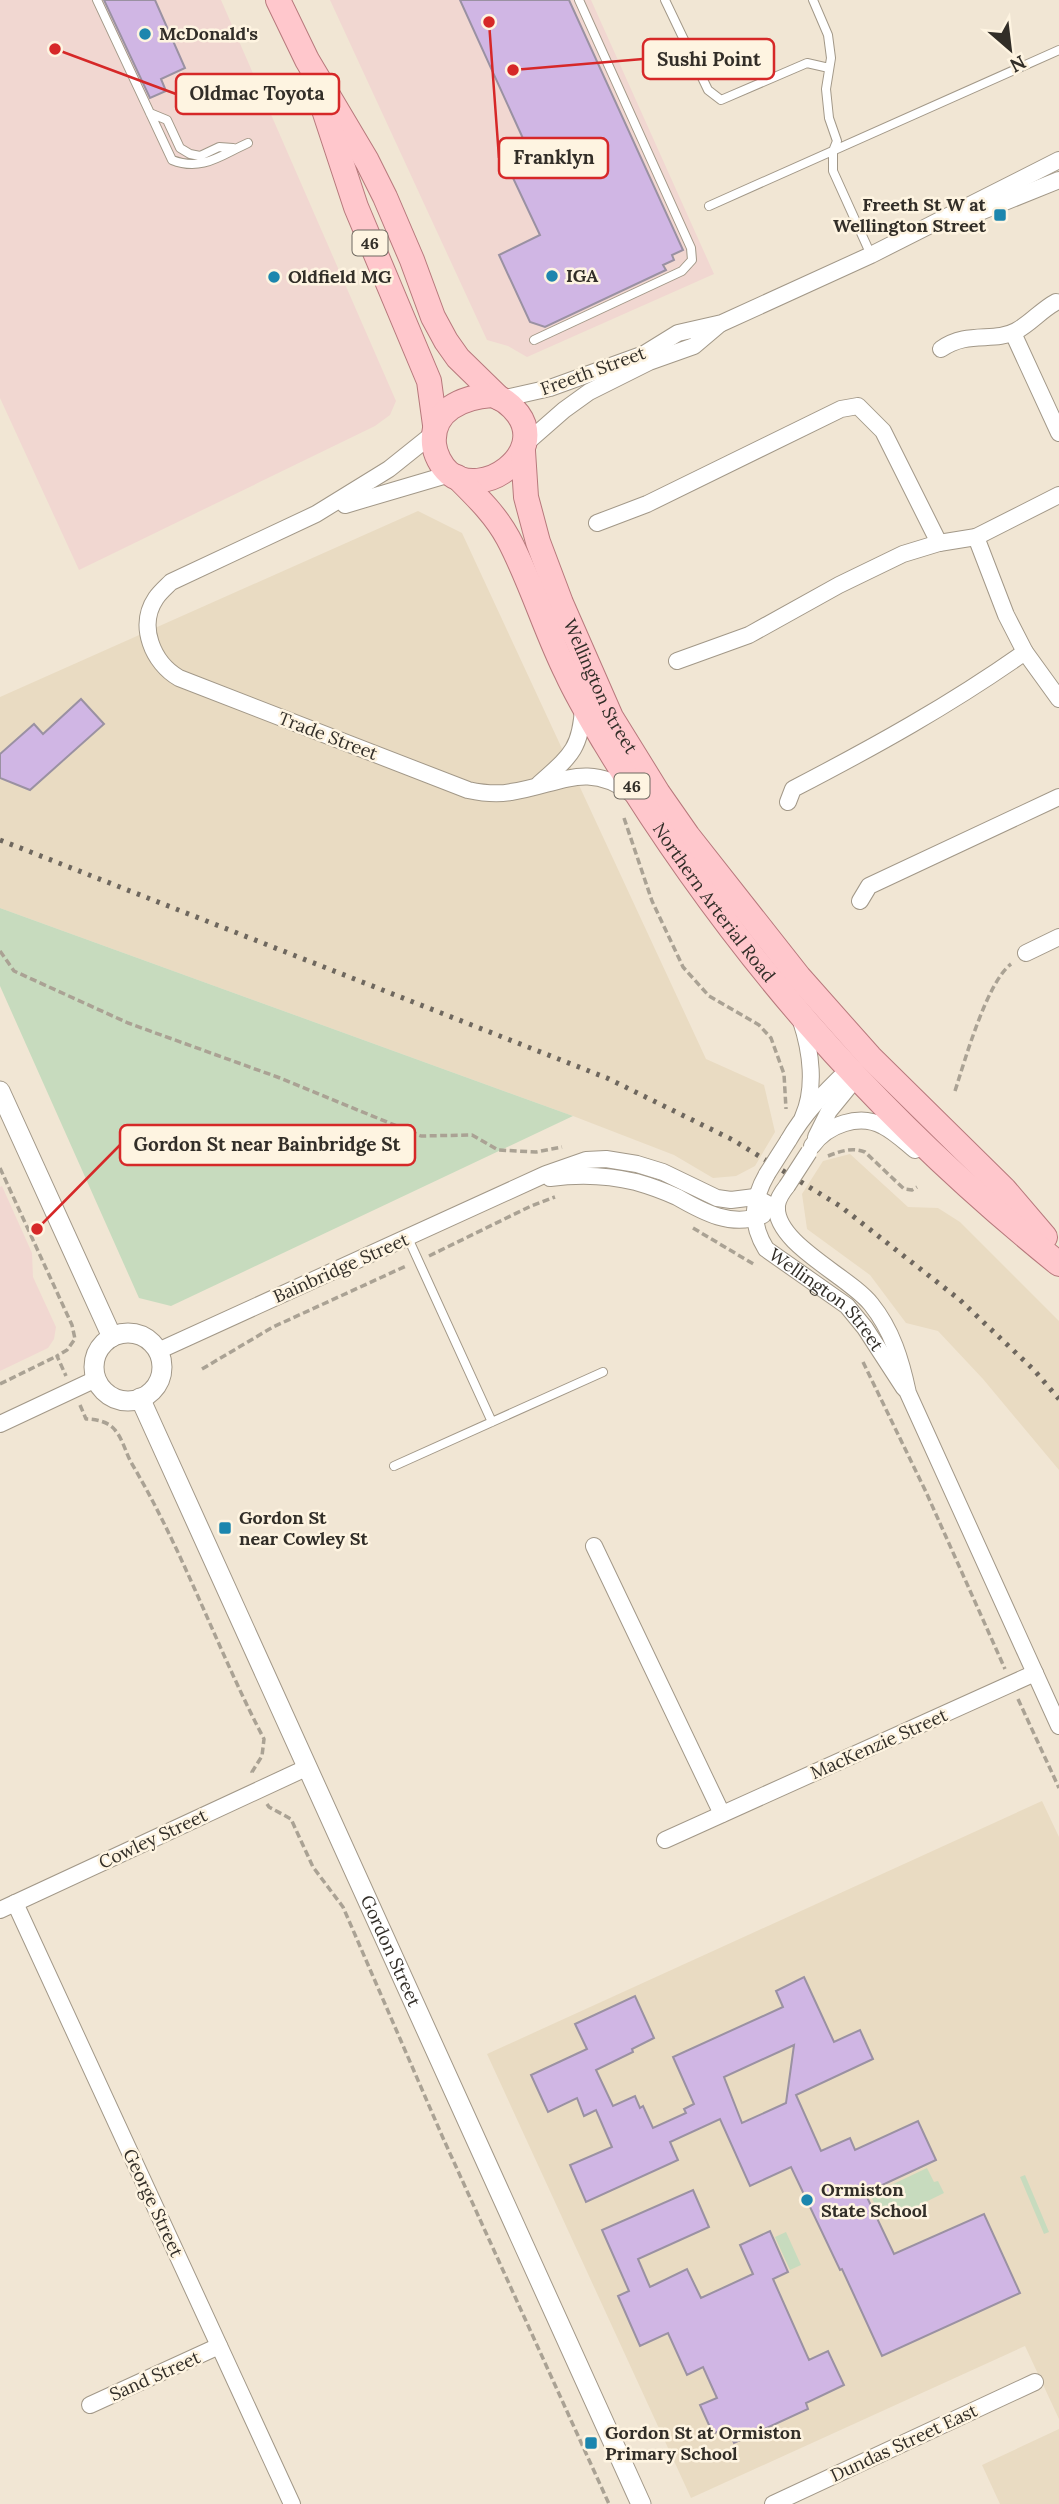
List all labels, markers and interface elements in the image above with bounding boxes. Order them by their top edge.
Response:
north arrow [975,14,1045,84]
place label: McDonald's [159,22,258,45]
marker: McDonald's [137,26,153,42]
callout: Sushi Point [643,39,774,79]
text: Sushi Point [657,47,762,71]
text: N [1006,50,1030,78]
callout: Oldmac Toyota [176,74,339,114]
text: Oldmac Toyota [190,81,324,105]
callout: Franklyn [499,138,608,178]
text: Franklyn [513,145,595,169]
place label: Freeth St W at Wellington Street [833,193,987,237]
marker: Freeth St W at Wellington Street [992,207,1008,223]
road number: 46 [352,230,388,256]
place label: IGA [566,264,598,287]
place label: Oldfield MG [288,265,392,288]
marker: IGA [544,268,560,284]
marker: Oldfield MG [266,269,282,285]
street label: Freeth Street [537,341,649,400]
street label: Wellington Street [558,615,643,758]
street label: Trade Street [275,706,381,765]
road number: 46 [614,774,650,799]
street label: Northern Arterial Road [648,818,781,987]
callout: Gordon St near Bainbridge St [120,1125,415,1165]
text: Gordon St near Bainbridge St [134,1132,402,1156]
street label: Bainbridge Street [269,1227,412,1308]
street label: Wellington Street [765,1243,889,1355]
place label: Gordon St near Cowley St [239,1506,368,1550]
marker: Gordon St near Cowley St [217,1520,233,1536]
street label: MacKenzie Street [807,1703,951,1784]
street label: Cowley Street [95,1803,211,1874]
street label: Gordon Street [356,1891,426,2010]
street label: George Street [118,2145,189,2261]
place label: Ormiston State School [821,2178,928,2222]
marker: Ormiston State School [799,2192,815,2208]
street label: Sand Street [106,2345,204,2406]
street label: Dundas Street East [827,2398,981,2487]
place label: Gordon St at Ormiston Primary School [605,2421,802,2465]
marker: Gordon St at Ormiston Primary School [583,2435,599,2451]

